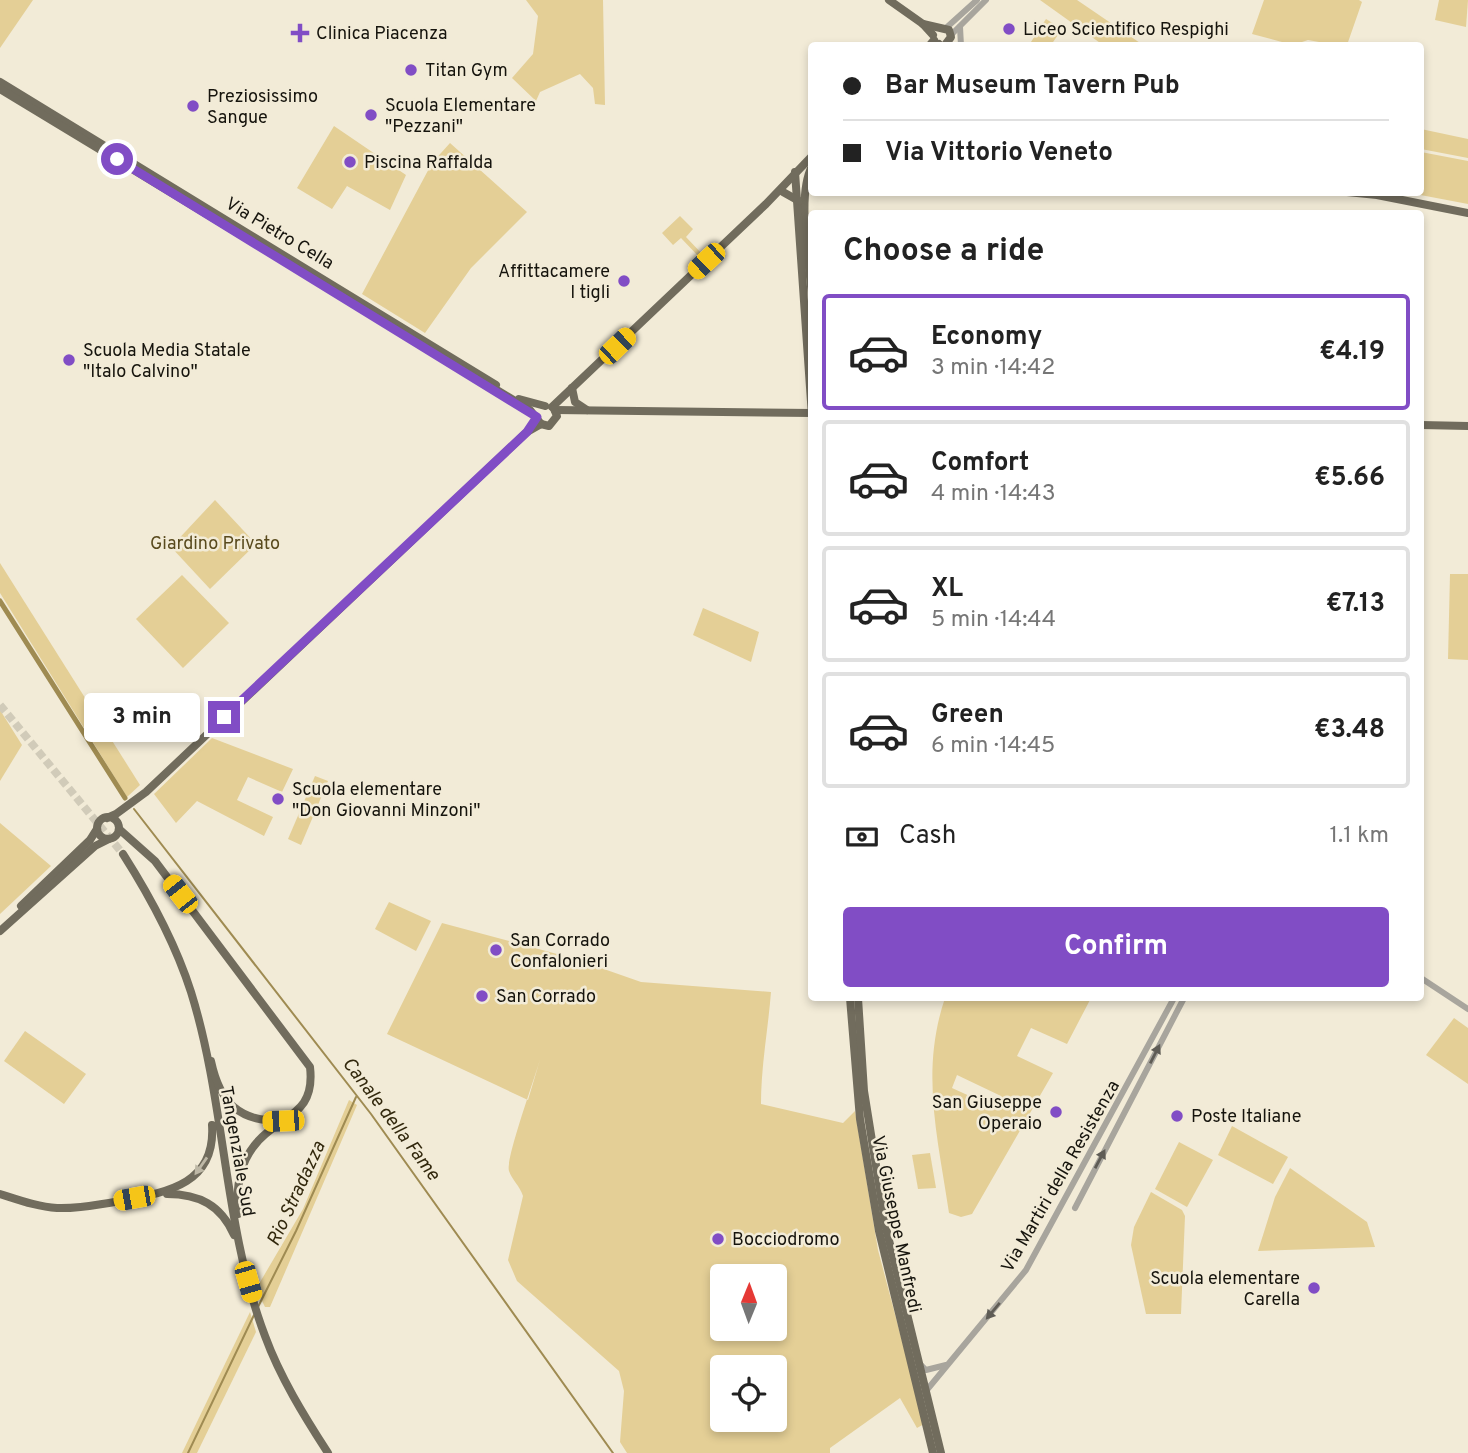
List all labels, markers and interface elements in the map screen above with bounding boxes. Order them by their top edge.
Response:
place label: Liceo Scientifico Respighi [1023,19,1229,42]
marker: Liceo Scientifico Respighi [1001,21,1017,37]
marker: Clinica Piacenza [290,23,310,43]
place label: Clinica Piacenza [316,23,448,46]
place label: Titan Gym [425,60,508,83]
marker: Titan Gym [403,62,419,78]
text: Bar Museum Tavern Pub [885,70,1180,103]
place label: Preziosissimo Sangue [207,86,318,130]
place label: Scuola Elementare "Pezzani" [385,95,536,139]
marker: Preziosissimo Sangue [185,98,201,114]
marker: Scuola Elementare "Pezzani" [363,107,379,123]
text: Via Vittorio Veneto [885,137,1113,170]
route start [101,143,133,175]
place label: Piscina Raffalda [364,152,493,175]
marker: Piscina Raffalda [342,154,358,170]
street label: Via Pietro Cella [221,193,338,276]
text: Choose a ride [843,232,1044,272]
car [684,239,729,283]
place label: Affittacamere I tigli [498,261,610,305]
marker: Affittacamere I tigli [616,273,632,289]
icon: car [847,321,910,384]
text: Economy [931,321,1042,354]
car [595,324,640,368]
text: €4.19 [1319,336,1385,369]
place label: Scuola Media Statale "Italo Calvino" [83,340,251,384]
marker: Scuola Media Statale "Italo Calvino" [61,352,77,368]
text: 3 min · 14:42 [931,354,1055,383]
icon: car [847,447,910,510]
text: Comfort [931,447,1029,480]
text: €5.66 [1314,462,1385,495]
text: 4 min · 14:43 [931,480,1055,509]
park label: Giardino Privato [150,533,280,556]
icon: car [847,573,910,636]
text: XL [931,573,963,606]
text: €7.13 [1326,588,1385,621]
text: 5 min · 14:44 [931,606,1056,635]
callout: 3 min [84,692,200,742]
icon: car [847,699,910,762]
text: Green [931,699,1004,732]
route end [208,701,240,733]
text: 3 min [112,703,172,732]
text: €3.48 [1314,714,1385,747]
text: 6 min · 14:45 [931,732,1055,761]
place label: Scuola elementare "Don Giovanni Minzoni" [292,779,480,823]
marker: Scuola elementare "Don Giovanni Minzoni" [270,791,286,807]
icon: cash [843,818,881,856]
text: Cash [899,820,956,853]
text: 1.1 km [1330,822,1389,851]
car [159,871,202,917]
button: Confirm [843,907,1389,987]
place label: San Corrado Confalonieri [510,930,610,974]
marker: San Corrado Confalonieri [488,942,504,958]
place label: San Corrado [496,986,596,1009]
marker: San Corrado [474,988,490,1004]
one-way arrow [1148,1044,1160,1064]
water label: Canale della Fame [336,1053,445,1186]
street label: Via Martiri della Resistenza [997,1077,1126,1277]
street label: Tangenziale Sud [214,1084,259,1218]
place label: San Giuseppe Operaio [932,1092,1042,1136]
marker: San Giuseppe Operaio [1048,1104,1064,1120]
place label: Poste Italiane [1191,1106,1301,1129]
marker: Poste Italiane [1169,1108,1185,1124]
car [262,1110,305,1132]
street label: Via Giuseppe Manfredi [866,1134,926,1315]
water label: Rio Stradazza [262,1137,332,1250]
one-way arrow [1094,1149,1105,1169]
one-way arrow [194,1157,208,1175]
car [112,1184,157,1212]
place label: Bocciodromo [732,1229,840,1252]
marker: Bocciodromo [710,1231,726,1247]
car [233,1259,264,1305]
north arrow [710,1264,788,1340]
map controls [710,1264,787,1432]
place label: Scuola elementare Carella [1150,1268,1300,1312]
marker: Scuola elementare Carella [1306,1280,1322,1296]
one-way arrow [985,1302,1000,1320]
button: locate [710,1355,787,1432]

